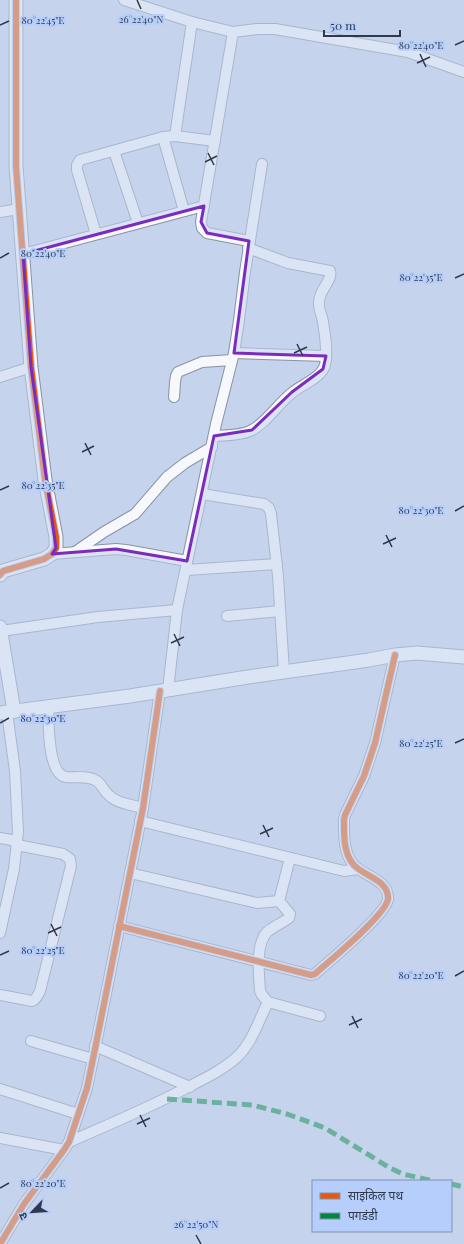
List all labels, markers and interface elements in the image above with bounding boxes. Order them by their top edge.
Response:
text: 26°22'40"N [119,12,163,26]
scale bar [324,12,400,38]
text: 80°22'45"E [22,13,64,27]
text: 50 m [330,17,356,33]
text: 80°22'40"E [399,38,443,52]
text: 80°22'40"E [21,246,65,260]
text: 80°22'35"E [399,270,443,284]
text: 80°22'35"E [21,478,65,492]
text: 80°22'30"E [399,503,443,517]
text: 80°22'30"E [21,711,65,725]
text: 80°22'25"E [399,736,443,750]
text: 80°22'25"E [21,943,65,957]
text: 80°22'20"E [398,968,444,982]
text: 80°22'20"E [20,1176,66,1190]
legend [312,1180,452,1232]
text: साइकिल पथ [348,1187,403,1203]
north arrow [12,1192,52,1232]
text: पगडंडी [348,1207,378,1223]
text: उ [14,1210,31,1223]
text: 26°22'50"N [174,1217,218,1231]

